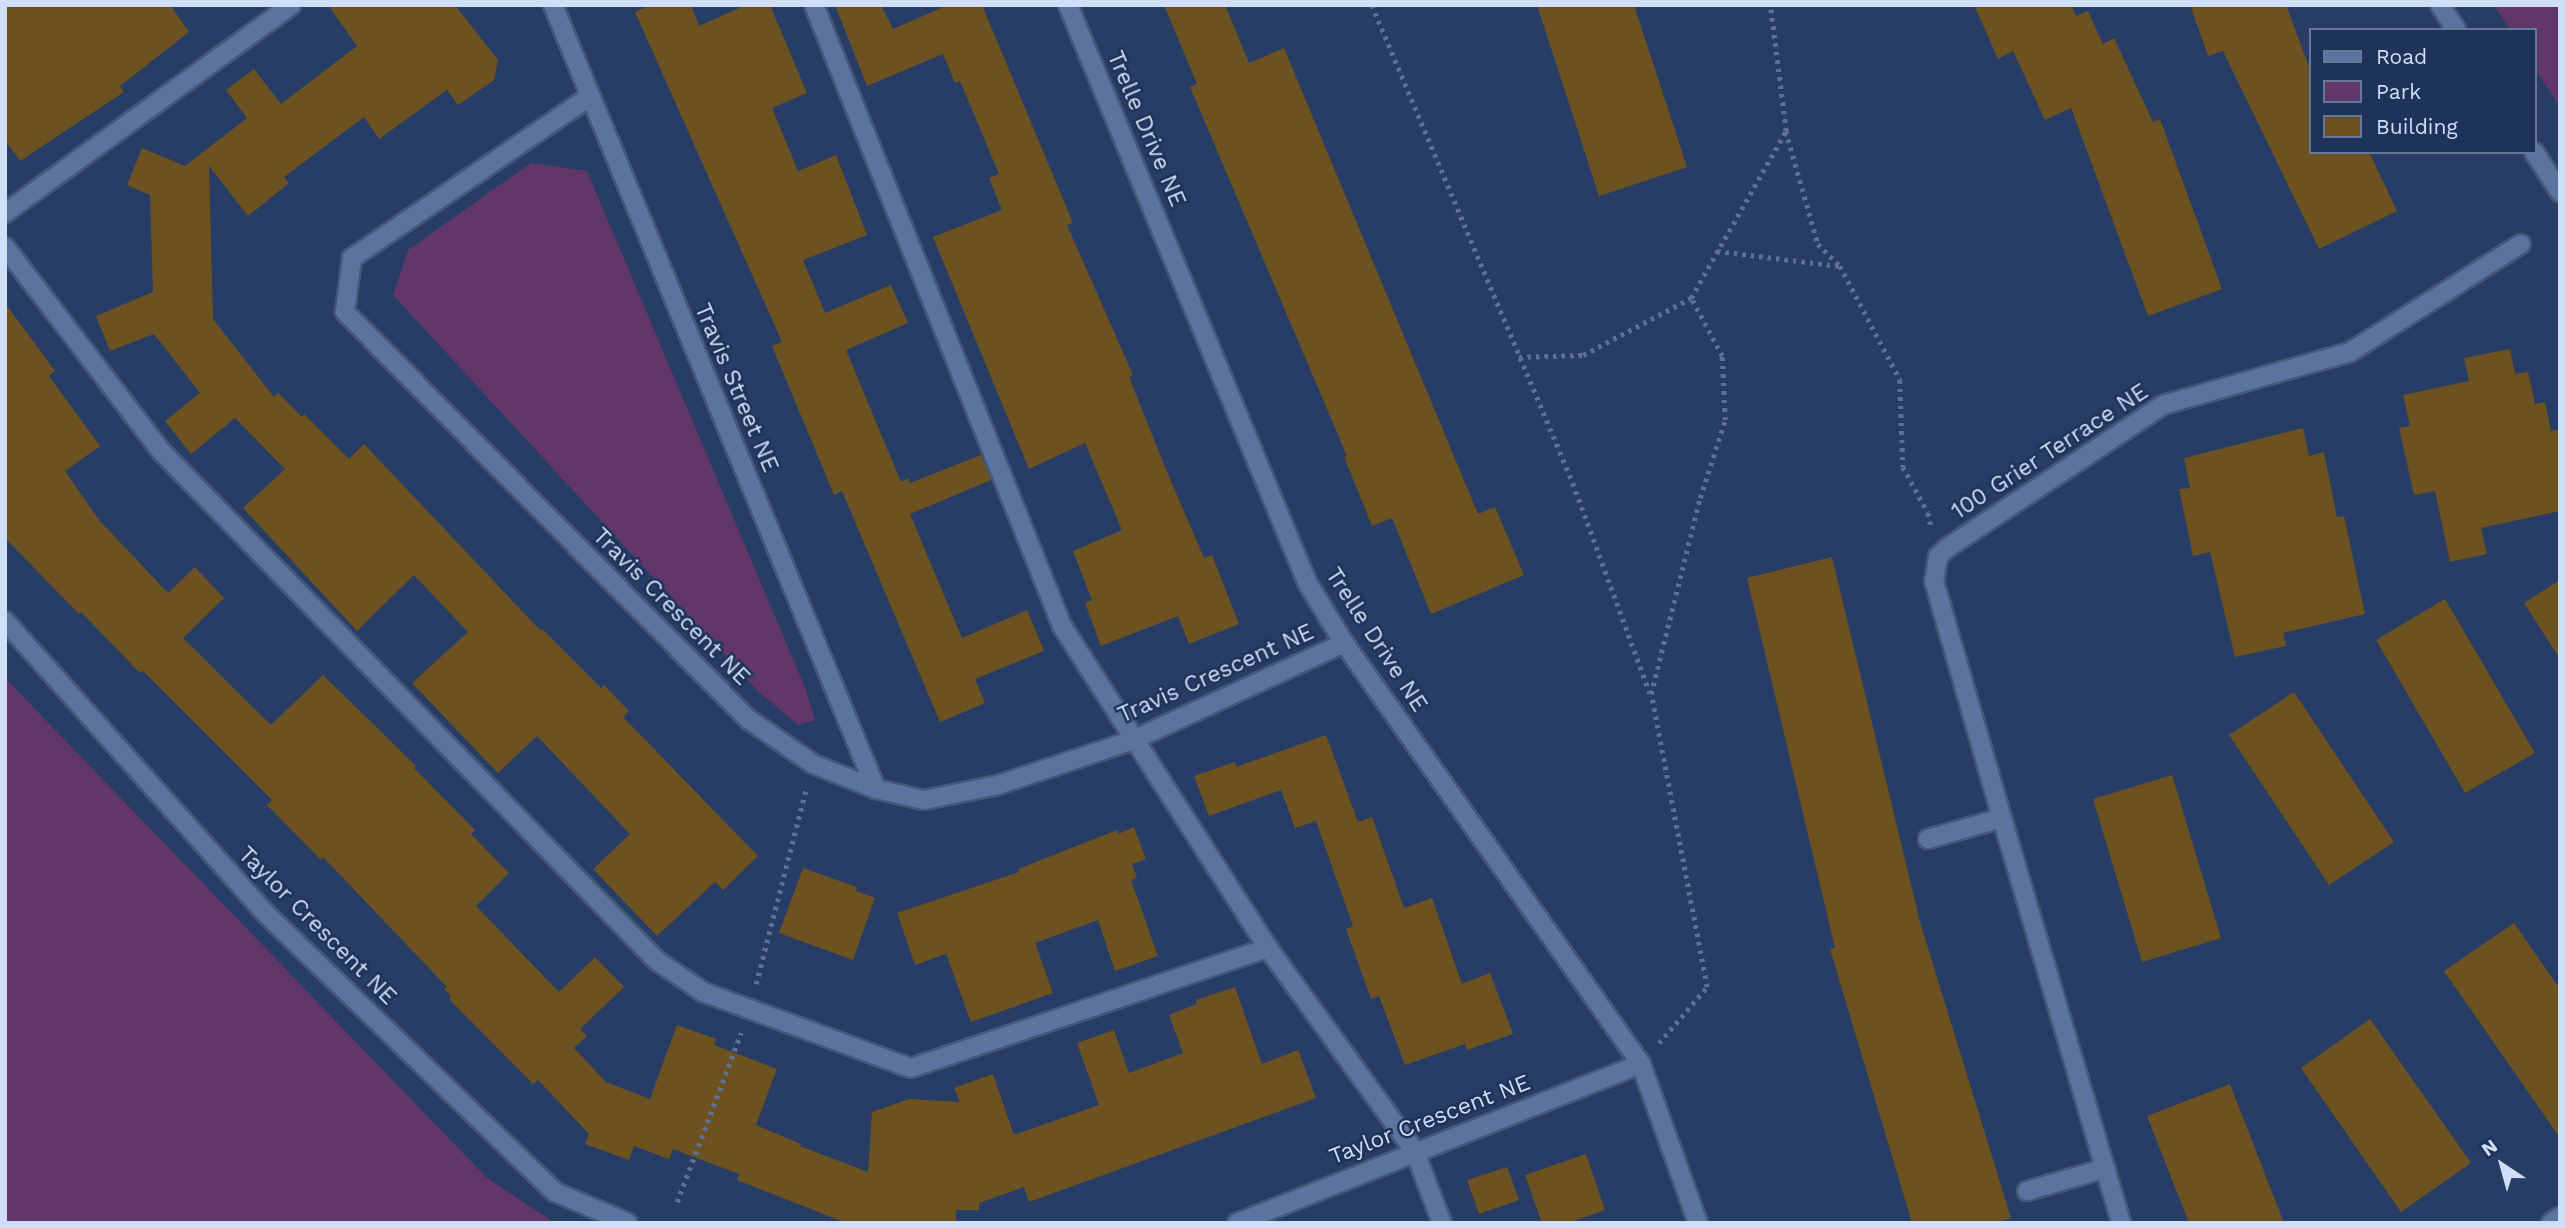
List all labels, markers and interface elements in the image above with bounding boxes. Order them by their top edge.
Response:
legend [2310,28,2537,154]
text: Road [2376,44,2427,69]
street label: Trelle Drive NE [1101,47,1191,211]
text: Park [2376,79,2421,104]
text: Building [2376,114,2458,139]
street label: Travis Street NE [688,299,784,477]
street label: 100 Grier Terrace NE [1946,378,2154,526]
street label: Travis Crescent NE [586,522,756,692]
street label: Trelle Drive NE [1319,563,1433,717]
street label: Travis Crescent NE [1114,618,1318,730]
street label: Taylor Crescent NE [232,841,402,1011]
street label: Taylor Crescent NE [1325,1069,1535,1171]
north arrow [2467,1130,2537,1200]
text: N [2477,1134,2502,1161]

